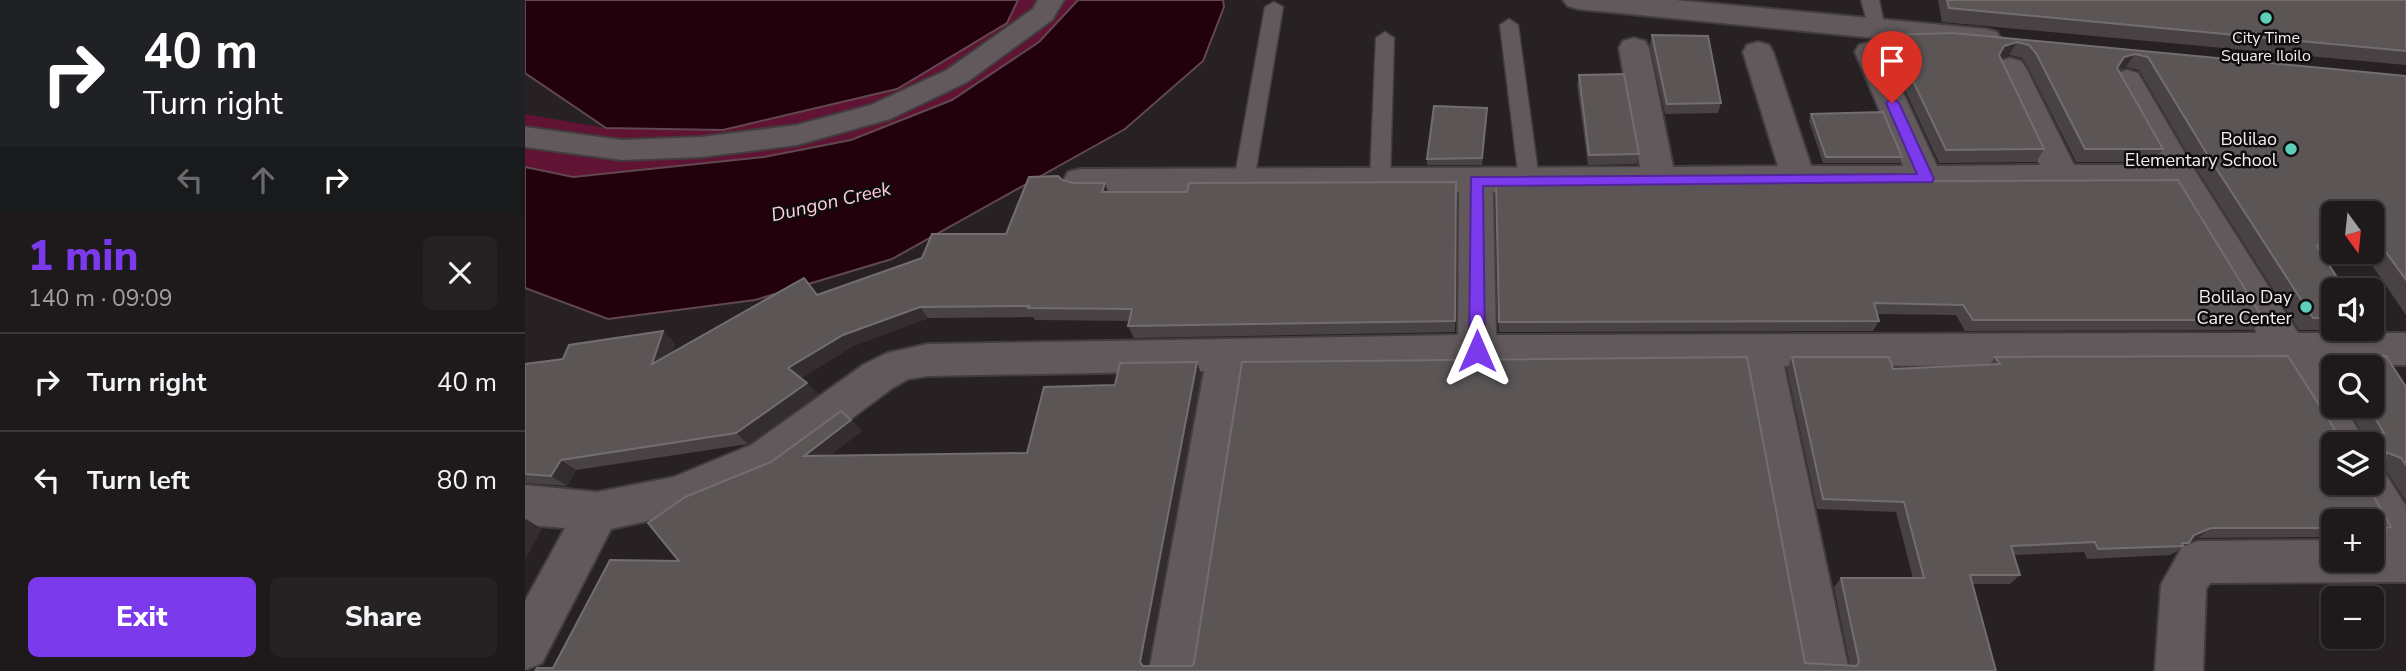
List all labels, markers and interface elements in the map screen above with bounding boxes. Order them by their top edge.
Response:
marker: City Time Square Iloilo [2258,10,2274,26]
text: 40 m [143,18,258,85]
place label: City Time Square Iloilo [2221,27,2311,67]
icon: right [28,28,119,119]
pin [1862,31,1922,103]
icon: arrive [1873,42,1911,80]
text: Turn right [143,82,283,125]
place label: Bolilao Elementary School [2125,127,2278,172]
marker: Bolilao Elementary School [2283,141,2299,157]
icon: left [171,161,209,199]
icon: ahead [244,161,282,199]
icon: right [317,161,355,199]
water label: Dungon Creek [769,175,894,228]
north arrow [2321,201,2383,264]
map controls [2321,201,2384,649]
text: 1 min [28,228,138,285]
button: close [423,236,497,310]
button: sound [2321,278,2384,341]
text: 140 m · 09:09 [28,283,173,314]
place label: Bolilao Day Care Center [2197,285,2293,330]
marker: Bolilao Day Care Center [2298,299,2314,315]
position arrow [1440,314,1514,388]
button: search [2321,355,2384,418]
icon: right [28,363,66,401]
text: Turn right [87,365,206,400]
text: 40 m [437,365,497,400]
button: layers [2321,432,2384,495]
icon: left [28,461,66,499]
text: Turn left [87,463,190,498]
text: 80 m [437,463,497,498]
button: + [2321,509,2384,572]
button: Exit [28,577,256,657]
button: Share [270,577,497,657]
button: − [2321,586,2384,649]

